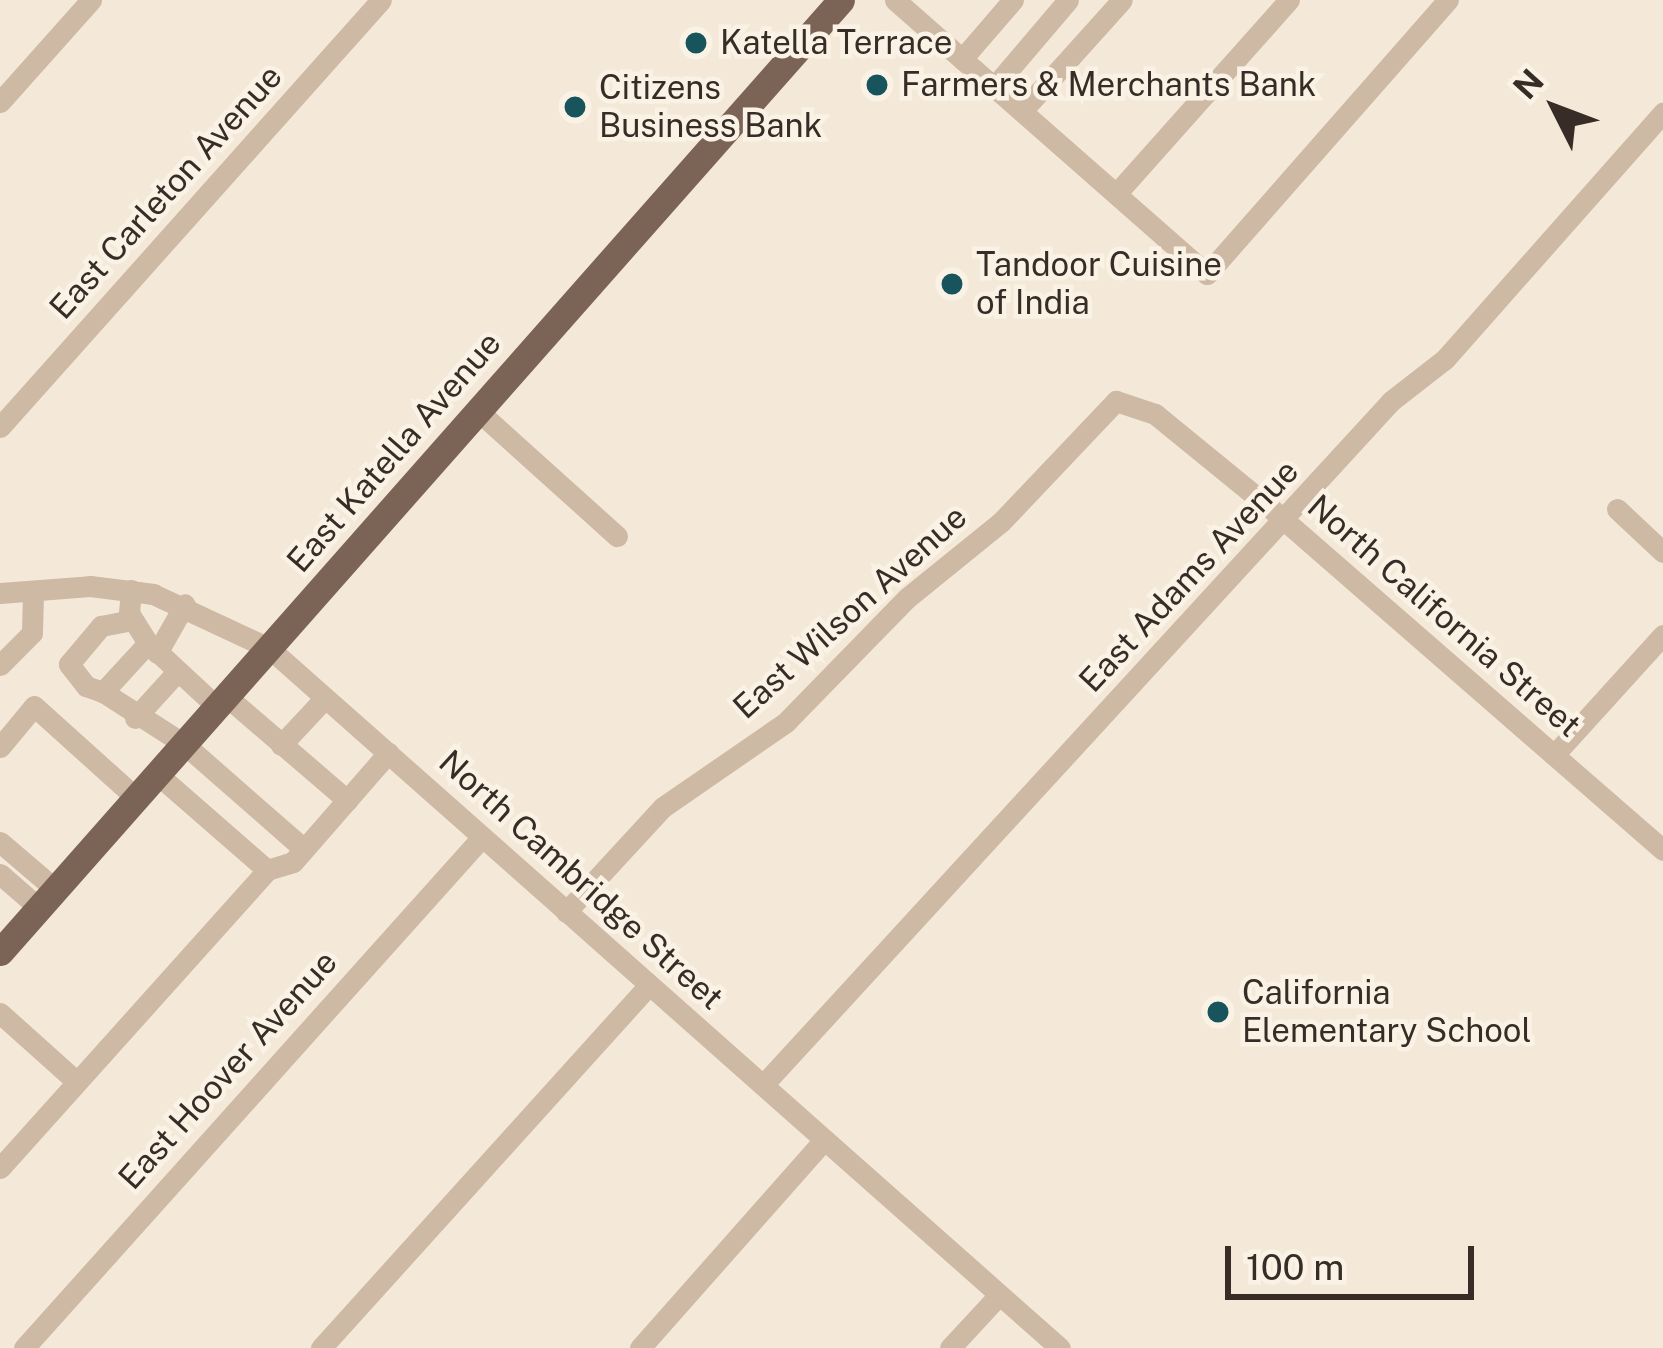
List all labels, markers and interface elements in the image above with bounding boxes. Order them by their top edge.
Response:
place label: Katella Terrace [720,23,952,63]
marker: Katella Terrace [683,30,709,56]
north arrow [1495,48,1615,168]
street label: East Carleton Avenue [42,57,290,327]
text: N [1505,62,1551,106]
place label: Farmers & Merchants Bank [901,65,1317,105]
place label: Citizens Business Bank [599,68,822,146]
marker: Farmers & Merchants Bank [864,72,890,98]
marker: Citizens Business Bank [562,94,588,120]
place label: Tandoor Cuisine of India [976,245,1222,323]
marker: Tandoor Cuisine of India [939,271,965,297]
street label: East Katella Avenue [279,324,509,580]
street label: East Adams Avenue [1071,452,1307,700]
street label: North California Street [1299,487,1589,745]
street label: East Wilson Avenue [725,497,975,727]
street label: North Cambridge Street [431,742,731,1018]
street label: East Hoover Avenue [111,943,345,1197]
place label: California Elementary School [1242,973,1532,1051]
marker: California Elementary School [1205,999,1231,1025]
scale bar [1231,1222,1480,1296]
text: 100 m [1246,1246,1344,1288]

